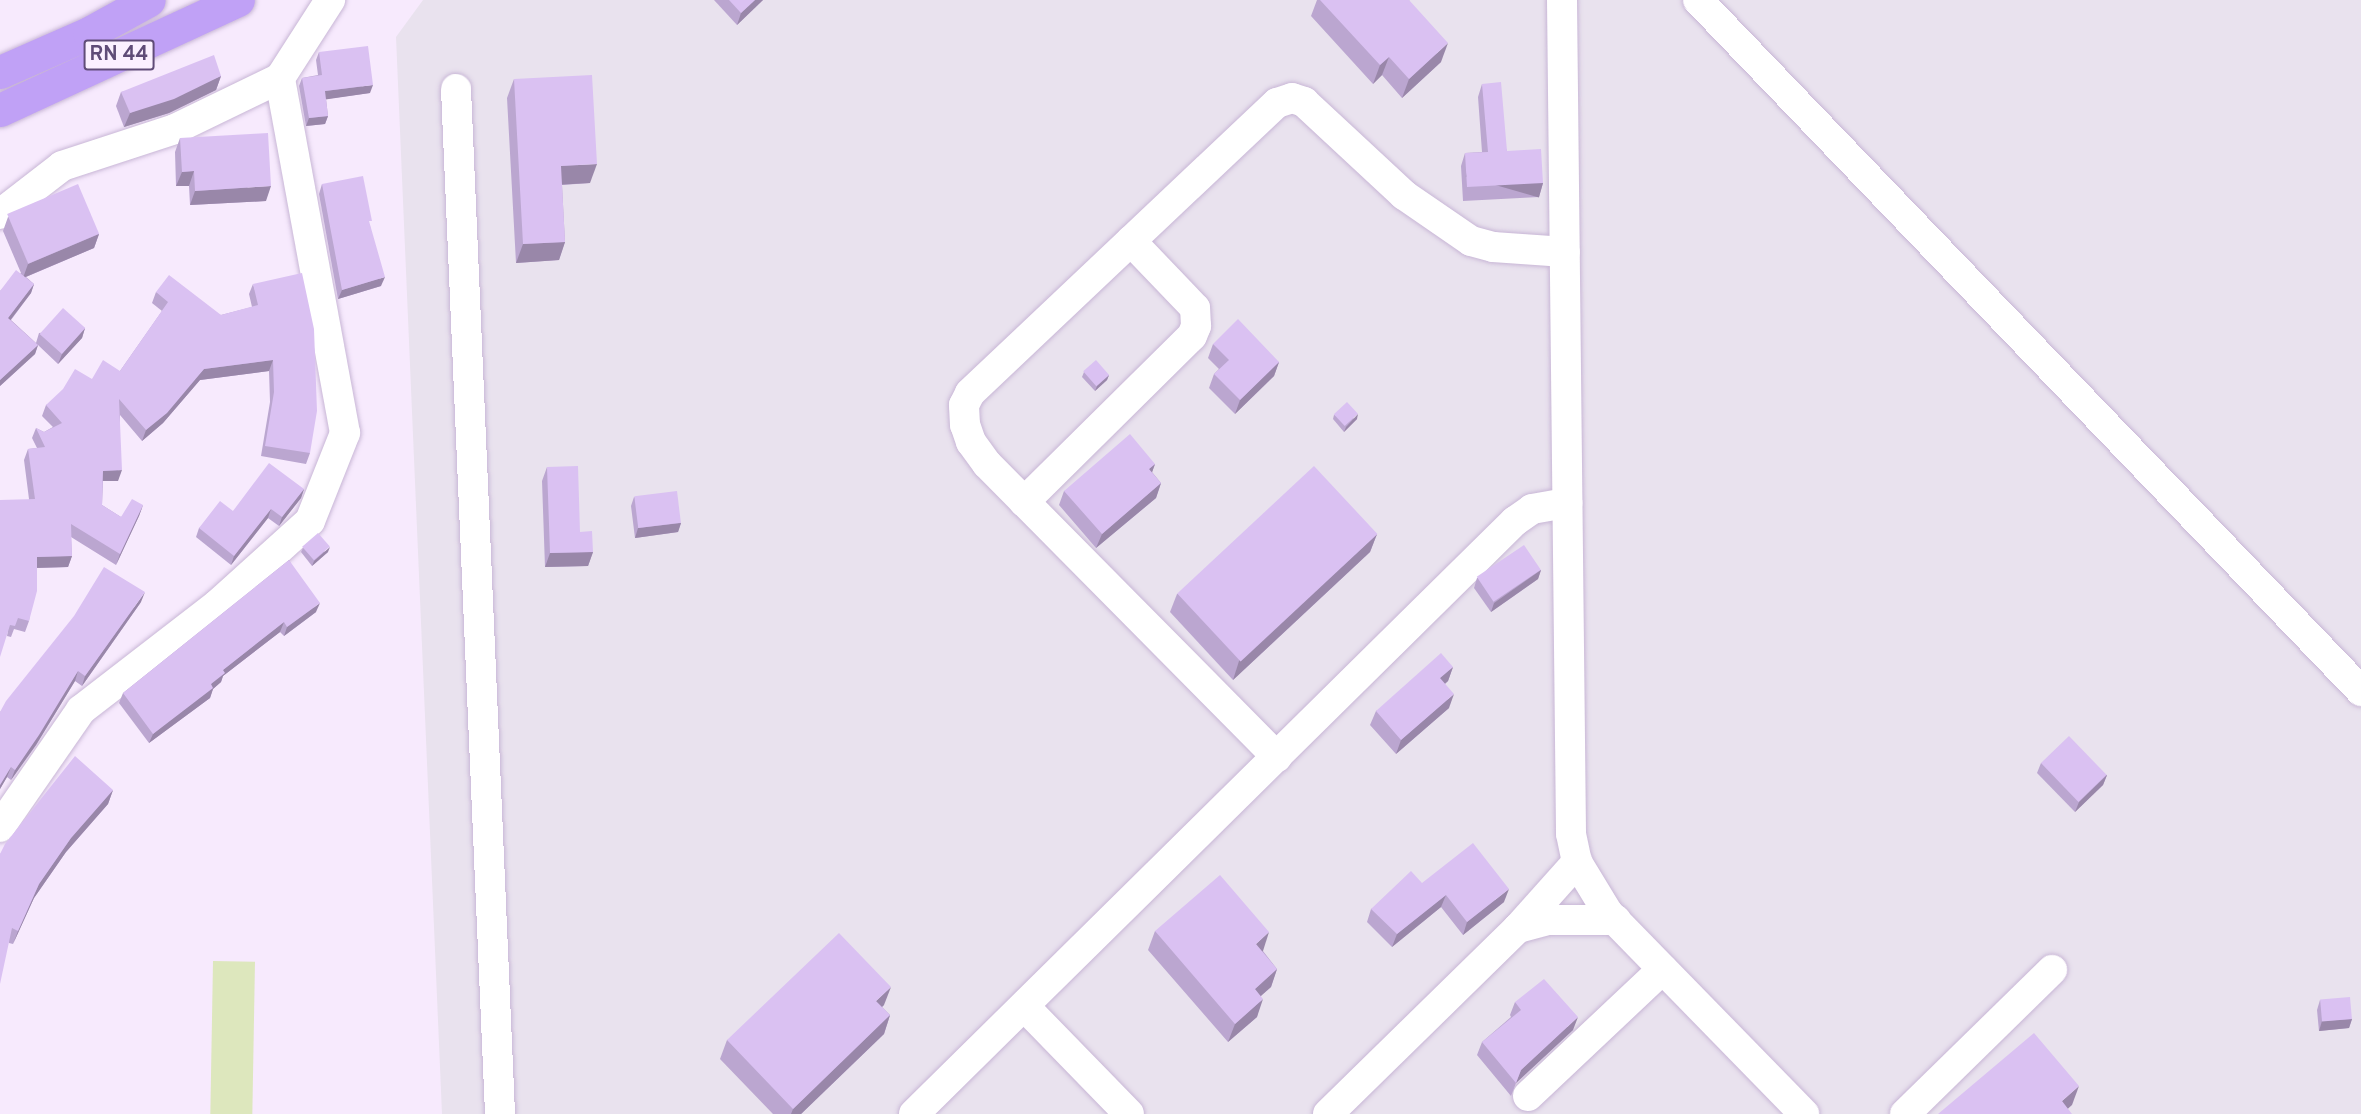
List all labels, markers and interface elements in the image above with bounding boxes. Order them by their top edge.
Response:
road number: RN 44 [83,38,155,72]

